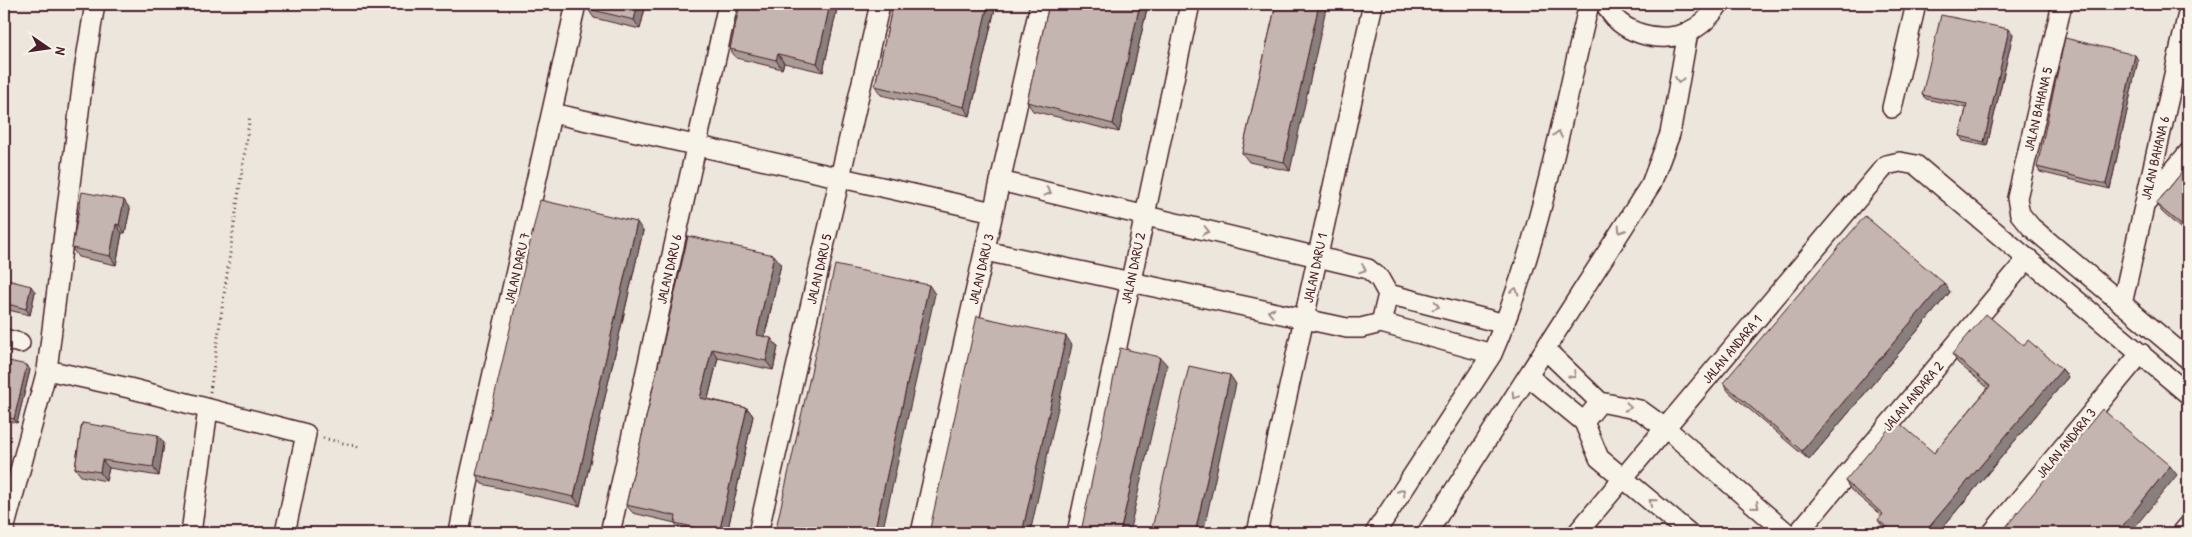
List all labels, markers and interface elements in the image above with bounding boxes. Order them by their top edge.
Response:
north arrow [22,22,72,72]
text: N [51,45,71,57]
street label: JALAN BAHANA 5 [2019,65,2056,153]
one-way arrow [1675,76,1685,85]
street label: JALAN BAHANA 6 [2136,114,2173,201]
one-way arrow [1552,130,1563,139]
one-way arrow [1043,187,1051,197]
one-way arrow [1201,225,1210,236]
one-way arrow [1618,225,1628,234]
street label: JALAN DARU 7 [499,230,534,305]
street label: JALAN DARU 2 [1116,230,1149,305]
street label: JALAN DARU 1 [1298,231,1331,304]
street label: JALAN DARU 6 [651,232,686,306]
street label: JALAN DARU 5 [801,232,836,306]
street label: JALAN DARU 3 [963,232,998,306]
one-way arrow [1358,263,1367,273]
one-way arrow [1510,287,1520,296]
one-way arrow [1431,300,1439,310]
one-way arrow [1266,307,1275,318]
street label: JALAN ANDARA 1 [1697,310,1766,387]
street label: JALAN ANDARA 2 [1878,357,1948,435]
one-way arrow [1567,369,1576,378]
one-way arrow [1512,391,1521,400]
one-way arrow [1624,402,1633,412]
street label: JALAN ANDARA 3 [2031,404,2100,482]
one-way arrow [1396,489,1405,498]
one-way arrow [1648,499,1657,508]
one-way arrow [1750,500,1759,509]

